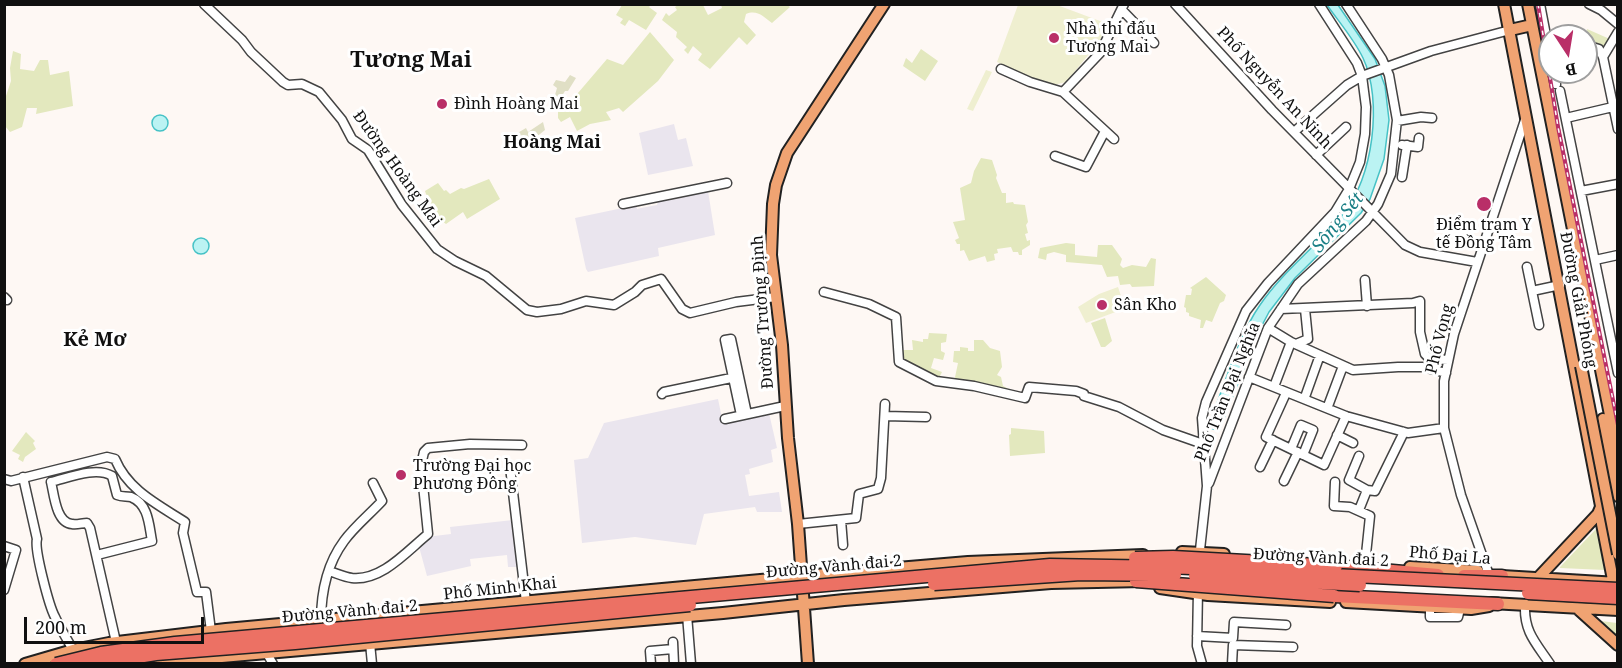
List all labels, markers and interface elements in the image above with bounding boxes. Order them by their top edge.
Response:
place label: Nhà thi đấu Tương Mai [1066,19,1156,57]
street label: Phố Nguyễn An Ninh [1212,23,1336,153]
north arrow [1538,24,1598,84]
marker: Nhà thi đấu Tương Mai [1047,31,1061,45]
district label: Tương Mai [350,48,472,74]
text: B [1564,58,1579,82]
place label: Đình Hoàng Mai [454,94,579,114]
marker: Đình Hoàng Mai [435,97,449,111]
street label: Đường Hoàng Mai [348,107,446,231]
district label: Hoàng Mai [503,132,601,154]
water label: Sông Sét [1307,189,1369,257]
marker: Điểm trạm Y tế Đồng Tâm [1475,195,1493,213]
place label: Điểm trạm Y tế Đồng Tâm [1436,215,1532,253]
street label: Đường Giải Phóng [1555,230,1601,370]
street label: Đường Trương Định [748,234,778,390]
place label: Sân Kho [1114,295,1177,315]
marker: Sân Kho [1095,298,1109,312]
street label: Phố Vọng [1422,302,1458,376]
street label: Phố Trần Đại Nghĩa [1191,319,1265,465]
district label: Kẻ Mơ [63,328,127,352]
place label: Trường Đại học Phương Đông [413,456,531,494]
marker: Trường Đại học Phương Đông [394,468,408,482]
street label: Phố Đại La [1408,543,1492,569]
street label: Đường Vành đai 2 [1253,545,1389,571]
street label: Đường Vành đai 2 [765,552,903,582]
street label: Phố Minh Khai [443,574,557,604]
street label: Đường Vành đai 2 [281,597,419,627]
scale bar [27,605,207,643]
text: 200 m [35,615,87,639]

